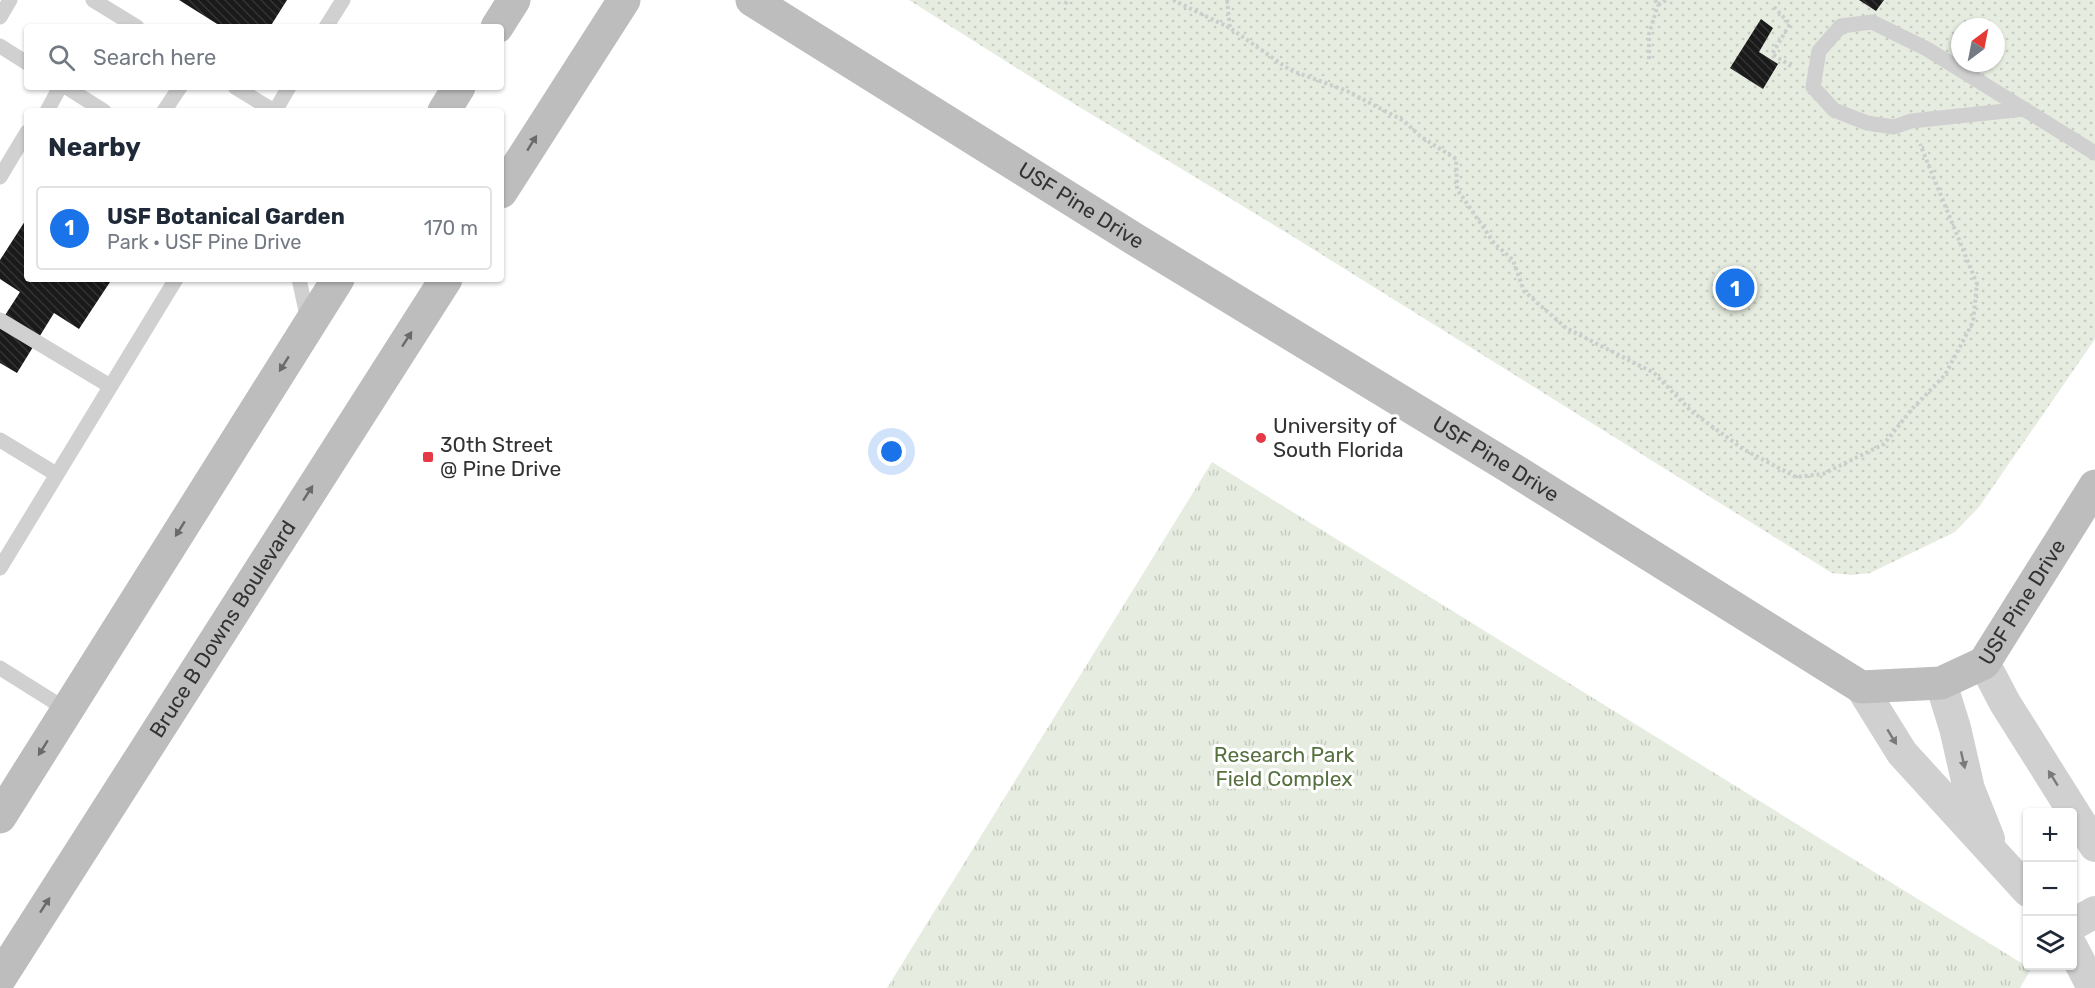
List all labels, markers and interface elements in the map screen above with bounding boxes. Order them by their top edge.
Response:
north arrow [1951,18,2005,72]
search box [24,24,504,90]
icon: search [45,41,78,74]
text: Search here [93,44,216,71]
text: Nearby [48,132,141,163]
one-way arrow [527,135,538,151]
street label: USF Pine Drive [1014,157,1149,254]
text: USF Botanical Garden [107,203,345,230]
text: 1 [65,216,74,240]
text: 170 m [424,216,478,240]
text: Park · USF Pine Drive [107,230,302,254]
pin: 1 [1716,266,1754,310]
one-way arrow [401,331,412,347]
one-way arrow [278,356,289,372]
street label: USF Pine Drive [1428,410,1564,507]
place label: University of South Florida [1273,413,1403,462]
marker: University of South Florida [1254,431,1268,445]
place label: 30th Street @ Pine Drive [440,432,561,481]
your location [877,437,906,466]
marker: 30th Street @ Pine Drive [421,450,435,464]
one-way arrow [303,485,314,501]
street label: Bruce B Downs Boulevard [144,516,301,742]
one-way arrow [175,521,186,537]
street label: USF Pine Drive [1973,534,2071,669]
one-way arrow [1886,729,1897,745]
one-way arrow [38,740,49,756]
park label: Research Park Field Complex [1214,742,1354,791]
one-way arrow [1958,750,1968,769]
one-way arrow [2047,770,2058,787]
map controls [2023,808,2077,970]
button: + [2023,808,2077,862]
button: − [2023,862,2077,916]
one-way arrow [39,897,50,913]
button: layers [2023,916,2077,970]

